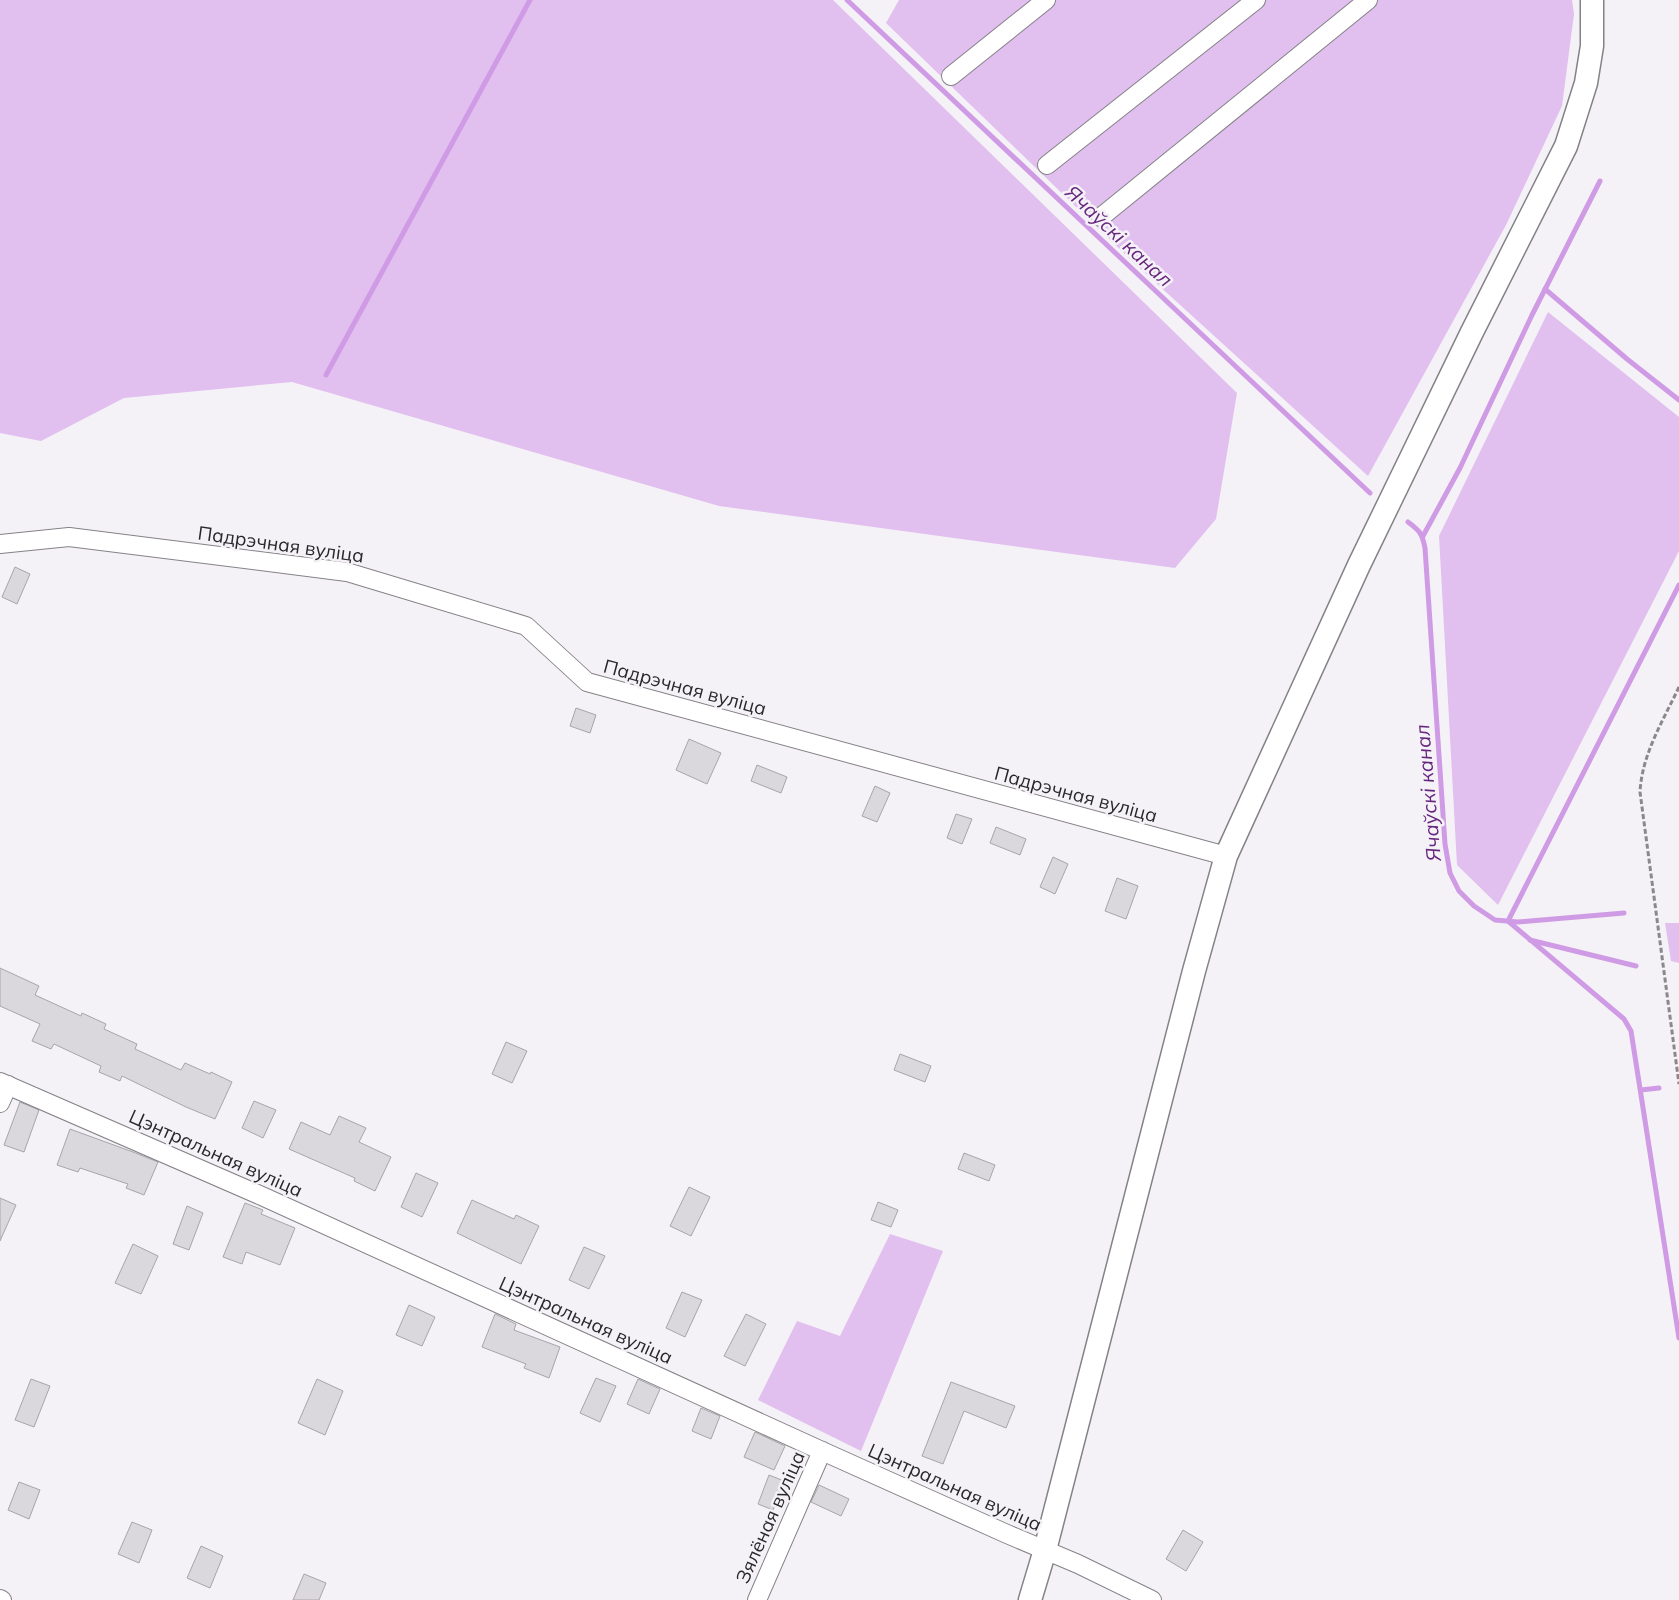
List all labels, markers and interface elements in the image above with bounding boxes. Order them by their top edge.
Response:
water label: Ячаўскі канал [1060,179,1178,292]
street label: Падрэчная вуліца [196,520,366,568]
street label: Падрэчная вуліца [601,654,769,720]
water label: Ячаўскі канал [1409,723,1446,864]
street label: Падрэчная вуліца [992,761,1160,827]
street label: Цэнтральная вуліца [125,1104,307,1202]
street label: Цэнтральная вуліца [495,1271,677,1369]
street label: Цэнтральная вуліца [864,1438,1046,1536]
street label: Зялёная вуліца [730,1447,810,1587]

